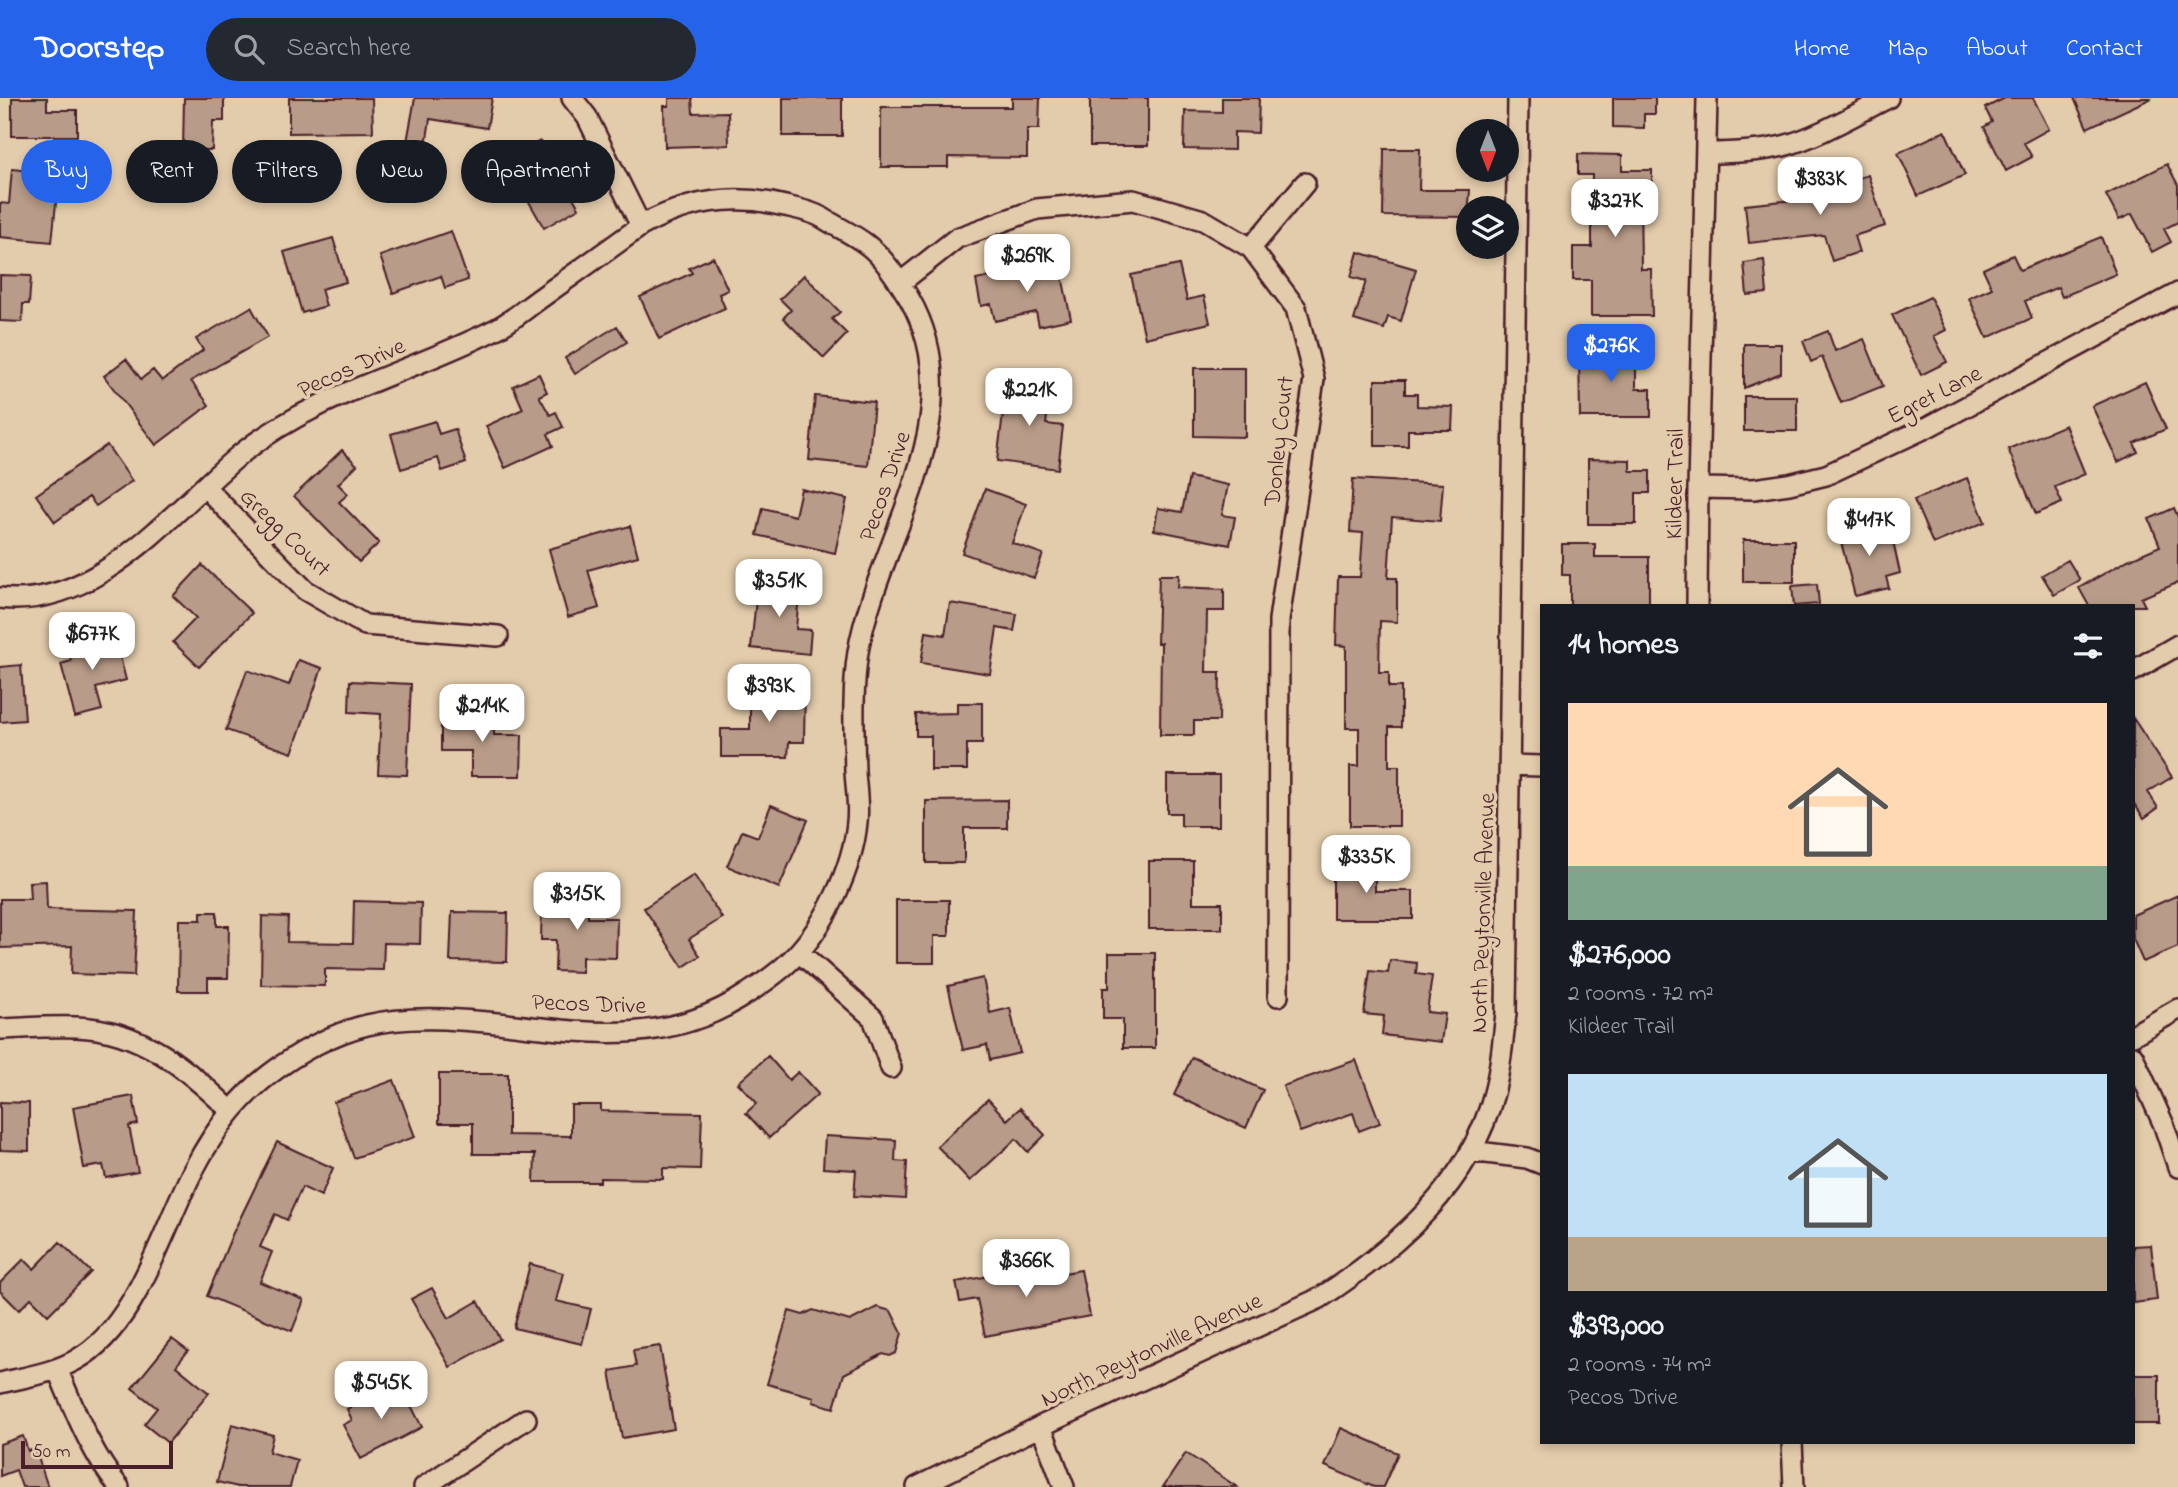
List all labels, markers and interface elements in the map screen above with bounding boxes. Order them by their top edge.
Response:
search box [206,18,696,81]
text: Doorstep [35,25,164,73]
icon: search [230,30,268,68]
text: Search here [286,30,411,68]
text: Home [1794,32,1850,67]
text: Map [1888,32,1928,67]
text: About [1966,32,2028,67]
text: Contact [2066,32,2143,67]
north arrow [1456,119,1519,182]
map controls [1456,119,1519,259]
chip: Buy [21,140,112,203]
chip: Rent [126,140,218,203]
chip: Filters [232,140,342,203]
chip: New [356,140,447,203]
chip: Apartment [461,140,615,203]
pin: $383K [1771,158,1869,217]
text: $383K [1794,163,1846,196]
pin: $327K [1566,180,1664,239]
text: $327K [1587,185,1643,218]
button: layers [1456,196,1519,259]
pin: $269K [978,234,1076,294]
text: $269K [1000,240,1054,273]
pin: $276K [1562,324,1660,384]
street label: Pecos Drive [293,330,412,409]
text: $276K [1583,330,1639,363]
street label: Egret Lane [1882,357,1989,435]
pin: $221K [980,368,1078,428]
text: $221K [1001,374,1057,407]
street label: Donley Court [1256,374,1306,509]
street label: Pecos Drive [851,427,922,547]
street label: Kildeer Trail [1658,428,1695,540]
street label: Gregg Court [231,481,338,587]
pin: $417K [1820,498,1918,558]
text: $417K [1843,504,1895,537]
pin: $351K [730,560,828,619]
text: $351K [751,565,807,598]
pin: $677K [43,612,141,672]
text: $677K [65,618,119,651]
text: 14 homes [1568,624,1679,668]
icon: filters [2069,627,2107,665]
pin: $393K [720,664,818,724]
text: $393K [744,670,795,703]
pin: $214K [433,684,531,744]
text: $214K [455,690,509,723]
icon: home [1775,749,1901,875]
street label: North Peytonville Avenue [1463,792,1507,1034]
pin: $335K [1317,836,1415,895]
text: $335K [1337,841,1395,874]
pin: $315K [528,872,626,932]
text: $315K [549,878,605,911]
text: $276,000 [1568,934,1671,978]
text: 2 rooms · 72 m² [1568,978,1714,1011]
street label: Pecos Drive [531,986,647,1025]
text: Kildeer Trail [1568,1011,1674,1044]
icon: home [1775,1120,1901,1246]
pin: $366K [977,1240,1075,1299]
text: $366K [999,1245,1053,1278]
street label: North Peytonville Avenue [1036,1284,1269,1419]
text: $393,000 [1568,1305,1664,1349]
text: 2 rooms · 74 m² [1568,1349,1712,1382]
pin: $545K [332,1362,430,1421]
text: $545K [351,1367,411,1400]
text: Pecos Drive [1568,1382,1678,1415]
scale bar [21,1438,173,1470]
text: 50 m [32,1439,71,1466]

